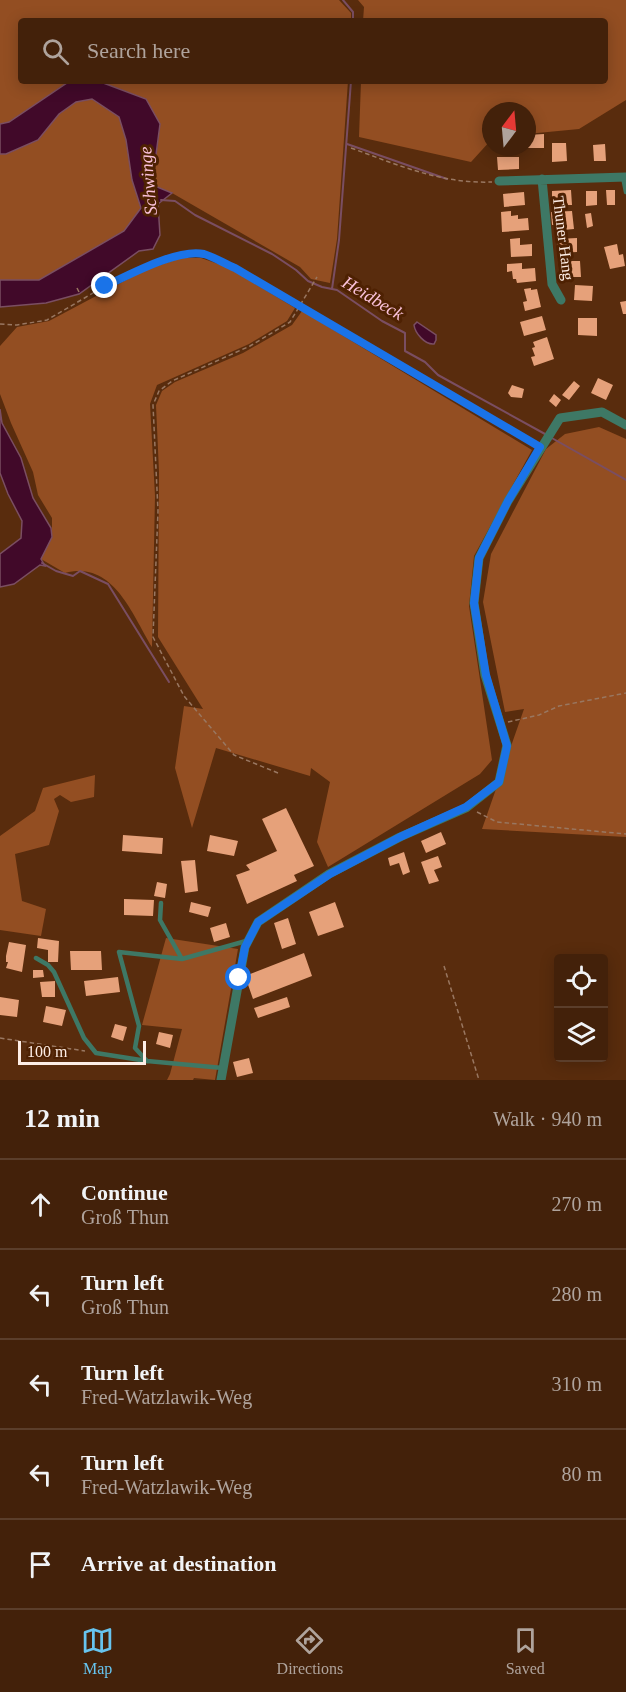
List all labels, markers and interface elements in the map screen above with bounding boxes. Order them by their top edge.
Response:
search box [18,18,608,84]
icon: search [39,35,72,68]
text: Search here [87,38,190,63]
north arrow [482,102,536,156]
water label: Schwinge [135,146,161,216]
street label: Thuner Hang [549,195,577,281]
water label: Heidbeck [338,271,408,325]
route end [91,272,117,298]
map controls [554,954,608,1062]
button: locate [554,954,608,1008]
route start [225,964,251,990]
button: layers [554,1008,608,1062]
scale bar [18,1038,146,1066]
text: 100 m [27,1043,67,1060]
text: 12 min [24,1104,100,1133]
text: Walk · 940 m [493,1108,602,1130]
text: Continue [81,1180,168,1205]
icon: ahead [24,1188,57,1221]
text: 270 m [551,1193,602,1215]
text: Groß Thun [81,1206,169,1228]
text: Turn left [81,1270,164,1295]
icon: left [24,1278,57,1311]
text: 280 m [551,1283,602,1305]
text: Groß Thun [81,1296,169,1318]
text: Turn left [81,1360,164,1385]
icon: left [24,1368,57,1401]
text: 310 m [551,1373,602,1395]
text: Fred-Watzlawik-Weg [81,1386,252,1408]
text: Turn left [81,1450,164,1475]
icon: left [24,1458,57,1491]
text: 80 m [561,1463,602,1485]
text: Fred-Watzlawik-Weg [81,1476,252,1498]
icon: arrive [24,1548,57,1581]
text: Arrive at destination [81,1551,277,1576]
tab: Map [81,1624,114,1678]
tab: Directions [277,1624,343,1678]
tab: Saved [506,1624,545,1678]

